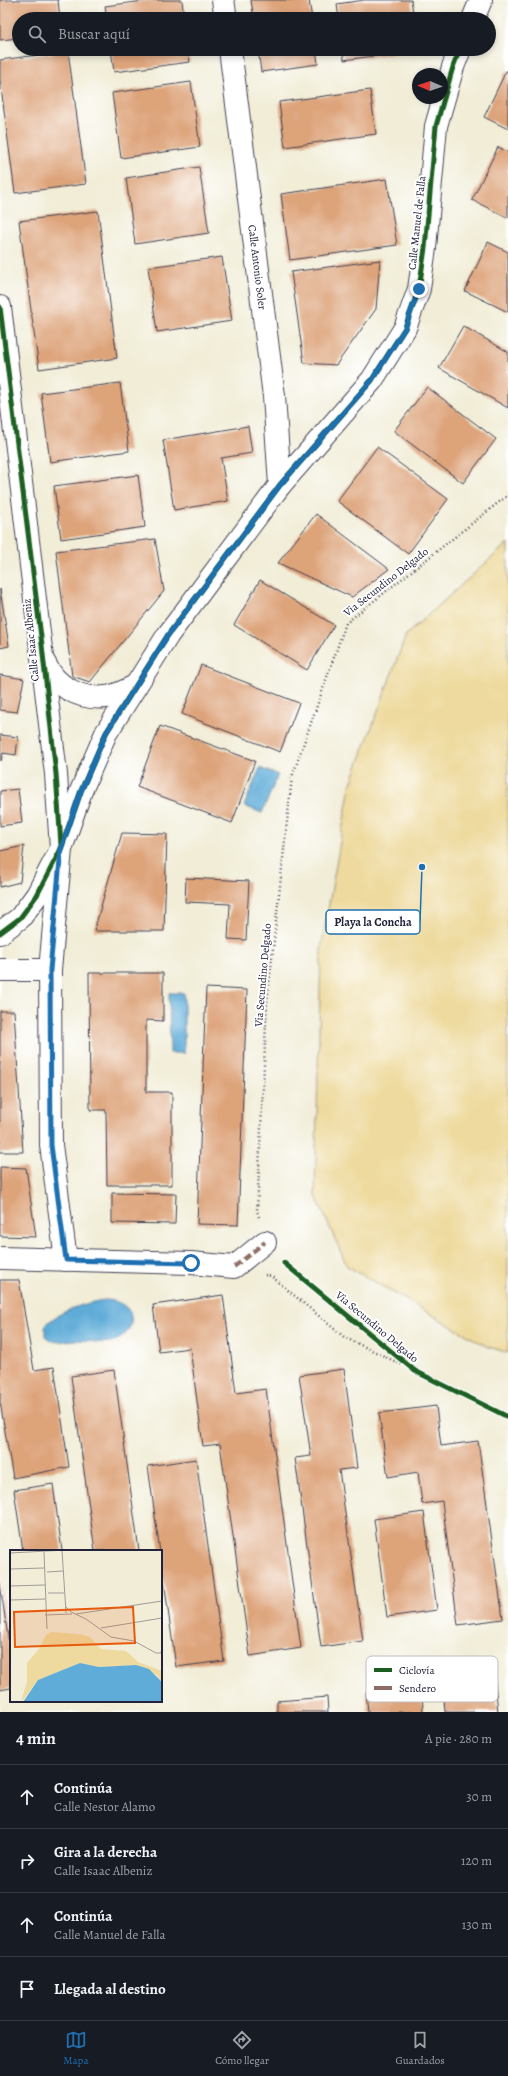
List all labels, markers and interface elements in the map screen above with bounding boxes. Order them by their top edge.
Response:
search box [12,12,496,56]
icon: search [26,23,48,45]
text: Buscar aquí [58,24,130,44]
north arrow [412,68,448,104]
street label: Calle Manuel de Falla [405,174,429,271]
street label: Calle Antonio Soler [245,224,271,311]
route end [410,280,428,298]
street label: Via Secundino Delgado [340,544,432,620]
street label: Calle Isaac Albeniz [19,598,43,682]
callout: Playa la Concha [326,910,420,934]
text: Playa la Concha [334,914,412,930]
street label: Via Secundino Delgado [251,922,275,1028]
route start [182,1254,200,1272]
street label: Via Secundino Delgado [332,1287,422,1366]
inset map [10,1550,162,1702]
legend [366,1656,498,1702]
text: Ciclovía [399,1663,435,1678]
text: Sendero [399,1681,437,1696]
text: 4 min [16,1727,56,1750]
text: A pie · 280 m [425,1730,492,1747]
text: Continúa [54,1778,112,1798]
icon: ahead [16,1786,38,1808]
text: 30 m [466,1788,492,1805]
text: Calle Nestor Alamo [54,1798,155,1815]
text: Gira a la derecha [54,1842,157,1862]
icon: right [16,1850,38,1872]
text: 120 m [461,1852,492,1869]
text: Calle Isaac Albeniz [54,1862,153,1879]
text: Continúa [54,1906,112,1926]
icon: ahead [16,1914,38,1936]
text: 130 m [462,1916,492,1933]
text: Calle Manuel de Falla [54,1926,166,1943]
icon: arrive [16,1978,38,2000]
text: Llegada al destino [54,1979,166,1999]
tab: Mapa [63,2029,89,2068]
tab: Cómo llegar [215,2029,269,2068]
tab: Guardados [396,2029,445,2068]

